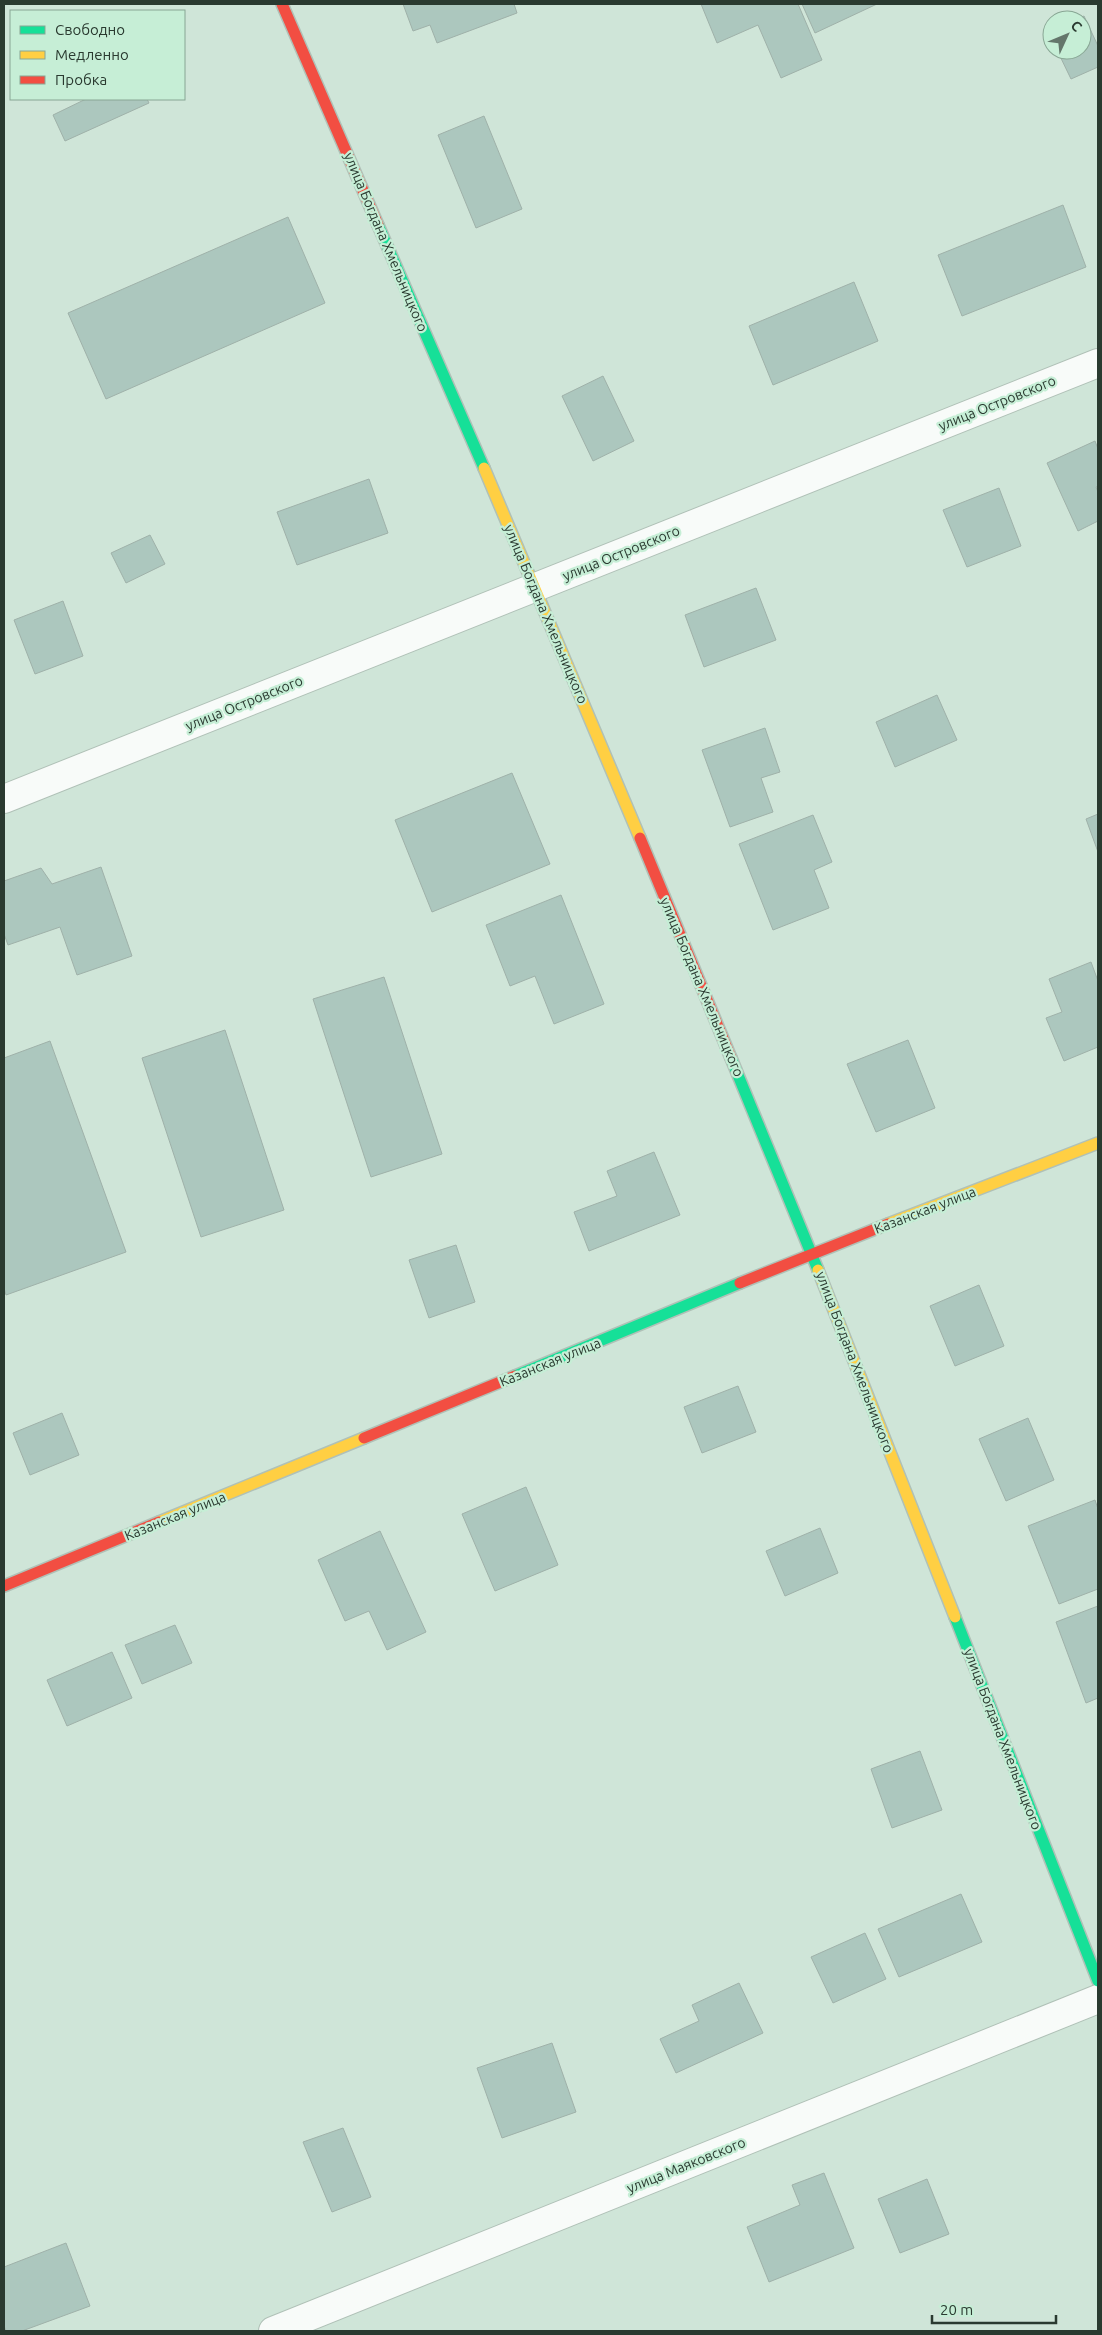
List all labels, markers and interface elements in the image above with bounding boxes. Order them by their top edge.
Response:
legend [10,10,185,100]
north arrow [1042,10,1092,60]
text: С [1067,17,1085,35]
text: Свободно [55,21,125,38]
text: Медленно [55,46,129,63]
text: Пробка [55,71,107,88]
street label: улица Богдана Хмельницкого [341,150,431,334]
street label: улица Островского [936,372,1058,434]
street label: улица Богдана Хмельницкого [501,522,591,706]
street label: улица Островского [560,522,682,584]
street label: улица Островского [183,672,305,734]
street label: улица Богдана Хмельницкого [657,895,747,1079]
street label: Казанская улица [872,1183,978,1237]
street label: улица Богдана Хмельницкого [813,1269,897,1455]
street label: Казанская улица [497,1334,603,1390]
street label: Казанская улица [122,1488,228,1544]
street label: улица Богдана Хмельницкого [961,1646,1045,1832]
street label: улица Маяковского [624,2134,748,2196]
scale bar [932,2292,1056,2324]
text: 20 m [940,2301,973,2318]

